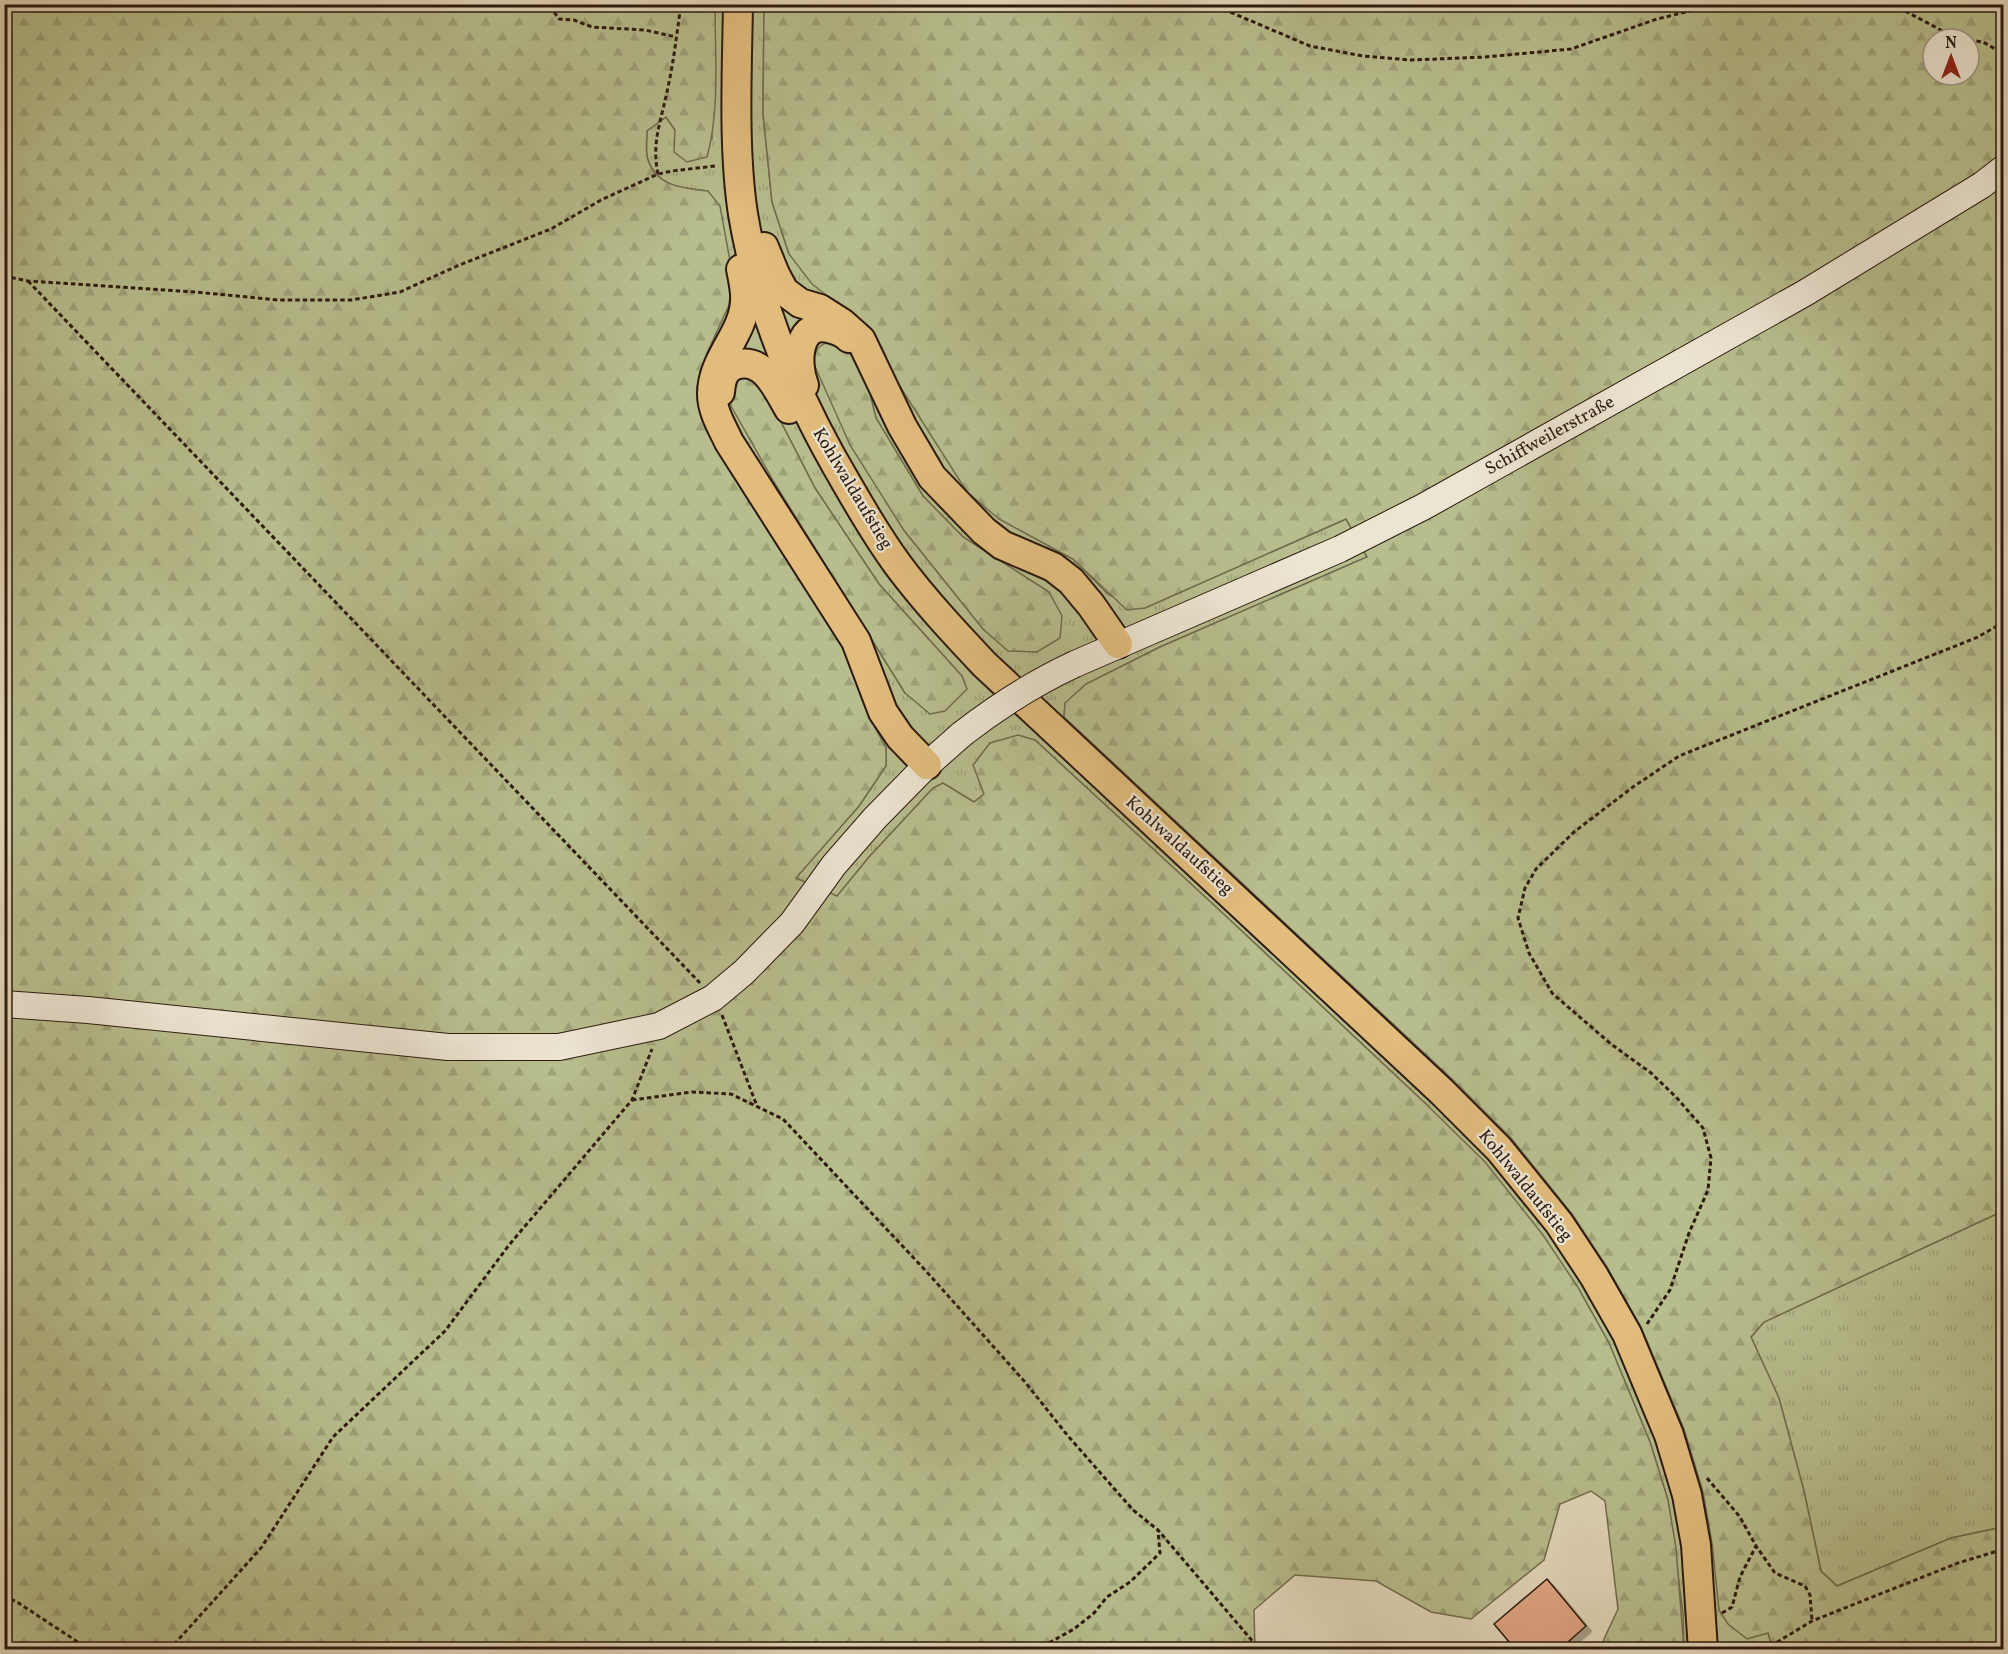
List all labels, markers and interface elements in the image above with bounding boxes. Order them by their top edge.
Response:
north arrow [1921,27,1981,87]
text: N [1945,33,1957,55]
street label: Schiffweilerstraße [1481,390,1619,482]
street label: Kohlwaldaufstieg [806,423,898,555]
street label: Kohlwaldaufstieg [1119,791,1239,901]
street label: Kohlwaldaufstieg [1472,1125,1578,1247]

